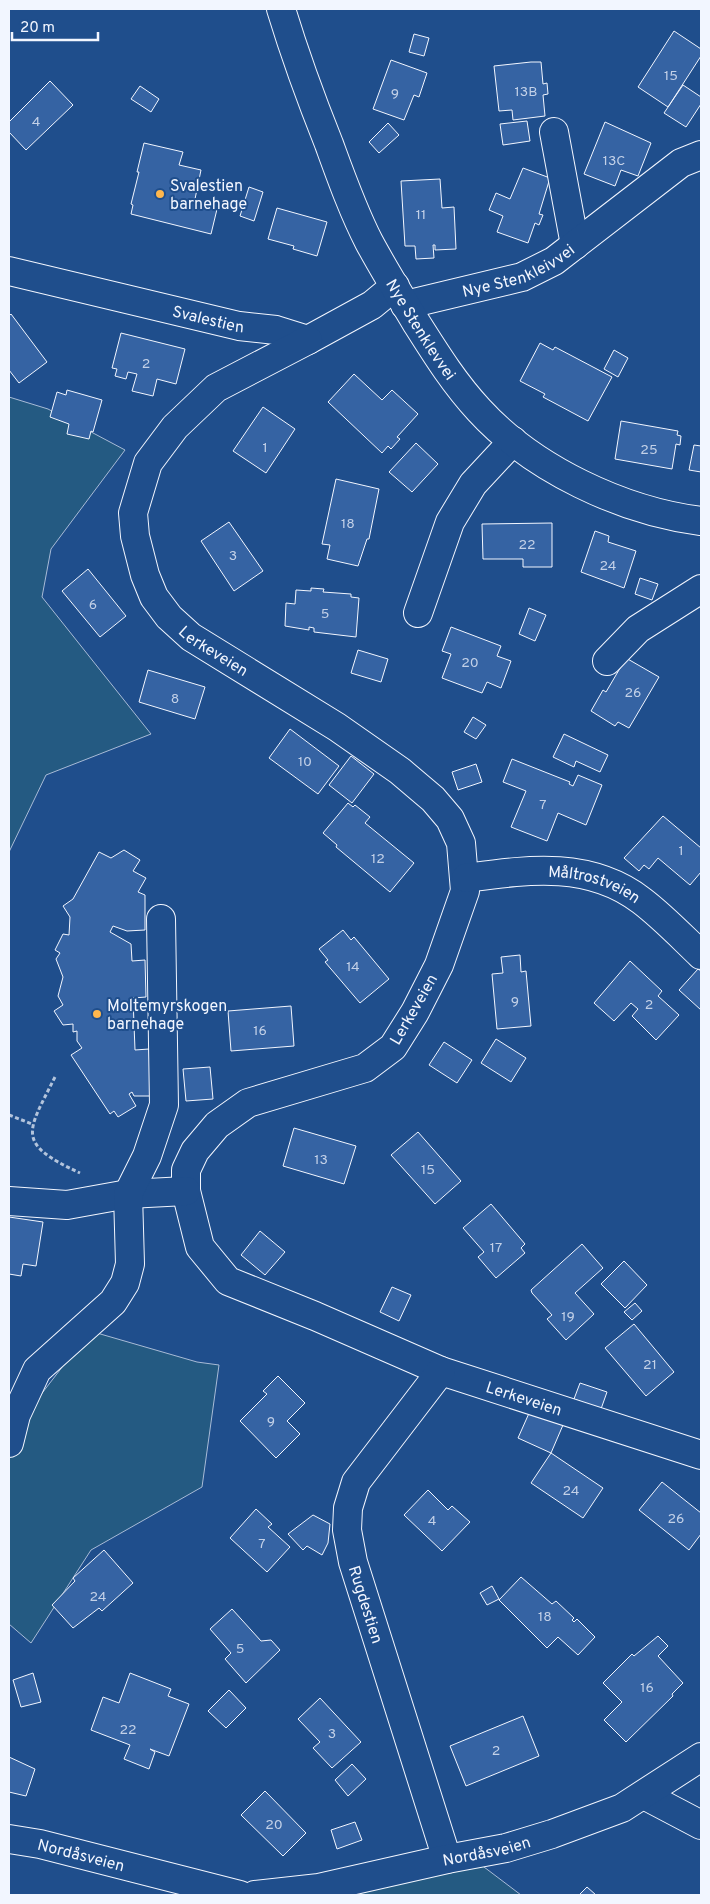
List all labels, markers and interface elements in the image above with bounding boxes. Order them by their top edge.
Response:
scale bar [12,10,99,42]
text: 20 m [20,19,55,38]
house number: 15 [664,68,678,85]
house number: 13B [515,84,537,101]
house number: 9 [391,86,399,103]
house number: 4 [32,114,40,131]
house number: 13C [603,153,625,170]
place label: Svalestien barnehage [170,177,247,215]
marker: Svalestien barnehage [154,188,166,200]
house number: 11 [416,207,426,224]
street label: Nye Stenkleivvei [460,241,580,303]
street label: Nye Stenklevvei [380,276,459,385]
street label: Svalestien [170,302,245,338]
house number: 2 [142,356,150,373]
house number: 1 [262,440,268,457]
house number: 25 [640,442,658,459]
house number: 18 [341,516,355,533]
house number: 22 [518,537,536,554]
house number: 3 [229,548,237,565]
house number: 24 [599,558,617,575]
house number: 6 [89,597,97,614]
house number: 5 [321,606,329,623]
street label: Lerkeveien [173,622,251,682]
house number: 20 [461,655,479,672]
house number: 26 [625,685,641,702]
house number: 8 [171,691,179,708]
house number: 10 [298,754,312,771]
house number: 7 [539,797,547,814]
house number: 1 [678,843,684,860]
house number: 12 [371,851,385,868]
street label: Måltrostveien [548,863,644,909]
house number: 14 [346,959,360,976]
street label: Lerkeveien [386,971,443,1049]
house number: 9 [511,994,519,1011]
place label: Moltemyrskogen barnehage [107,997,227,1035]
house number: 2 [645,997,653,1014]
marker: Moltemyrskogen barnehage [91,1008,103,1020]
house number: 16 [253,1023,267,1040]
house number: 13 [314,1152,328,1169]
house number: 15 [421,1162,435,1179]
house number: 17 [490,1240,502,1257]
house number: 19 [561,1309,575,1326]
house number: 21 [643,1357,657,1374]
street label: Lerkeveien [483,1378,564,1421]
house number: 9 [267,1414,275,1431]
house number: 24 [562,1483,580,1500]
house number: 26 [668,1511,684,1528]
house number: 4 [428,1513,436,1530]
house number: 7 [258,1536,266,1553]
street label: Rugdestien [343,1563,386,1646]
house number: 24 [89,1589,107,1606]
house number: 18 [538,1609,552,1626]
house number: 5 [236,1641,244,1658]
house number: 16 [640,1680,654,1697]
house number: 22 [119,1722,137,1739]
house number: 3 [328,1726,336,1743]
house number: 2 [492,1743,500,1760]
house number: 20 [265,1817,283,1834]
street label: Nordåsveien [441,1833,533,1872]
street label: Nordåsveien [35,1836,127,1877]

